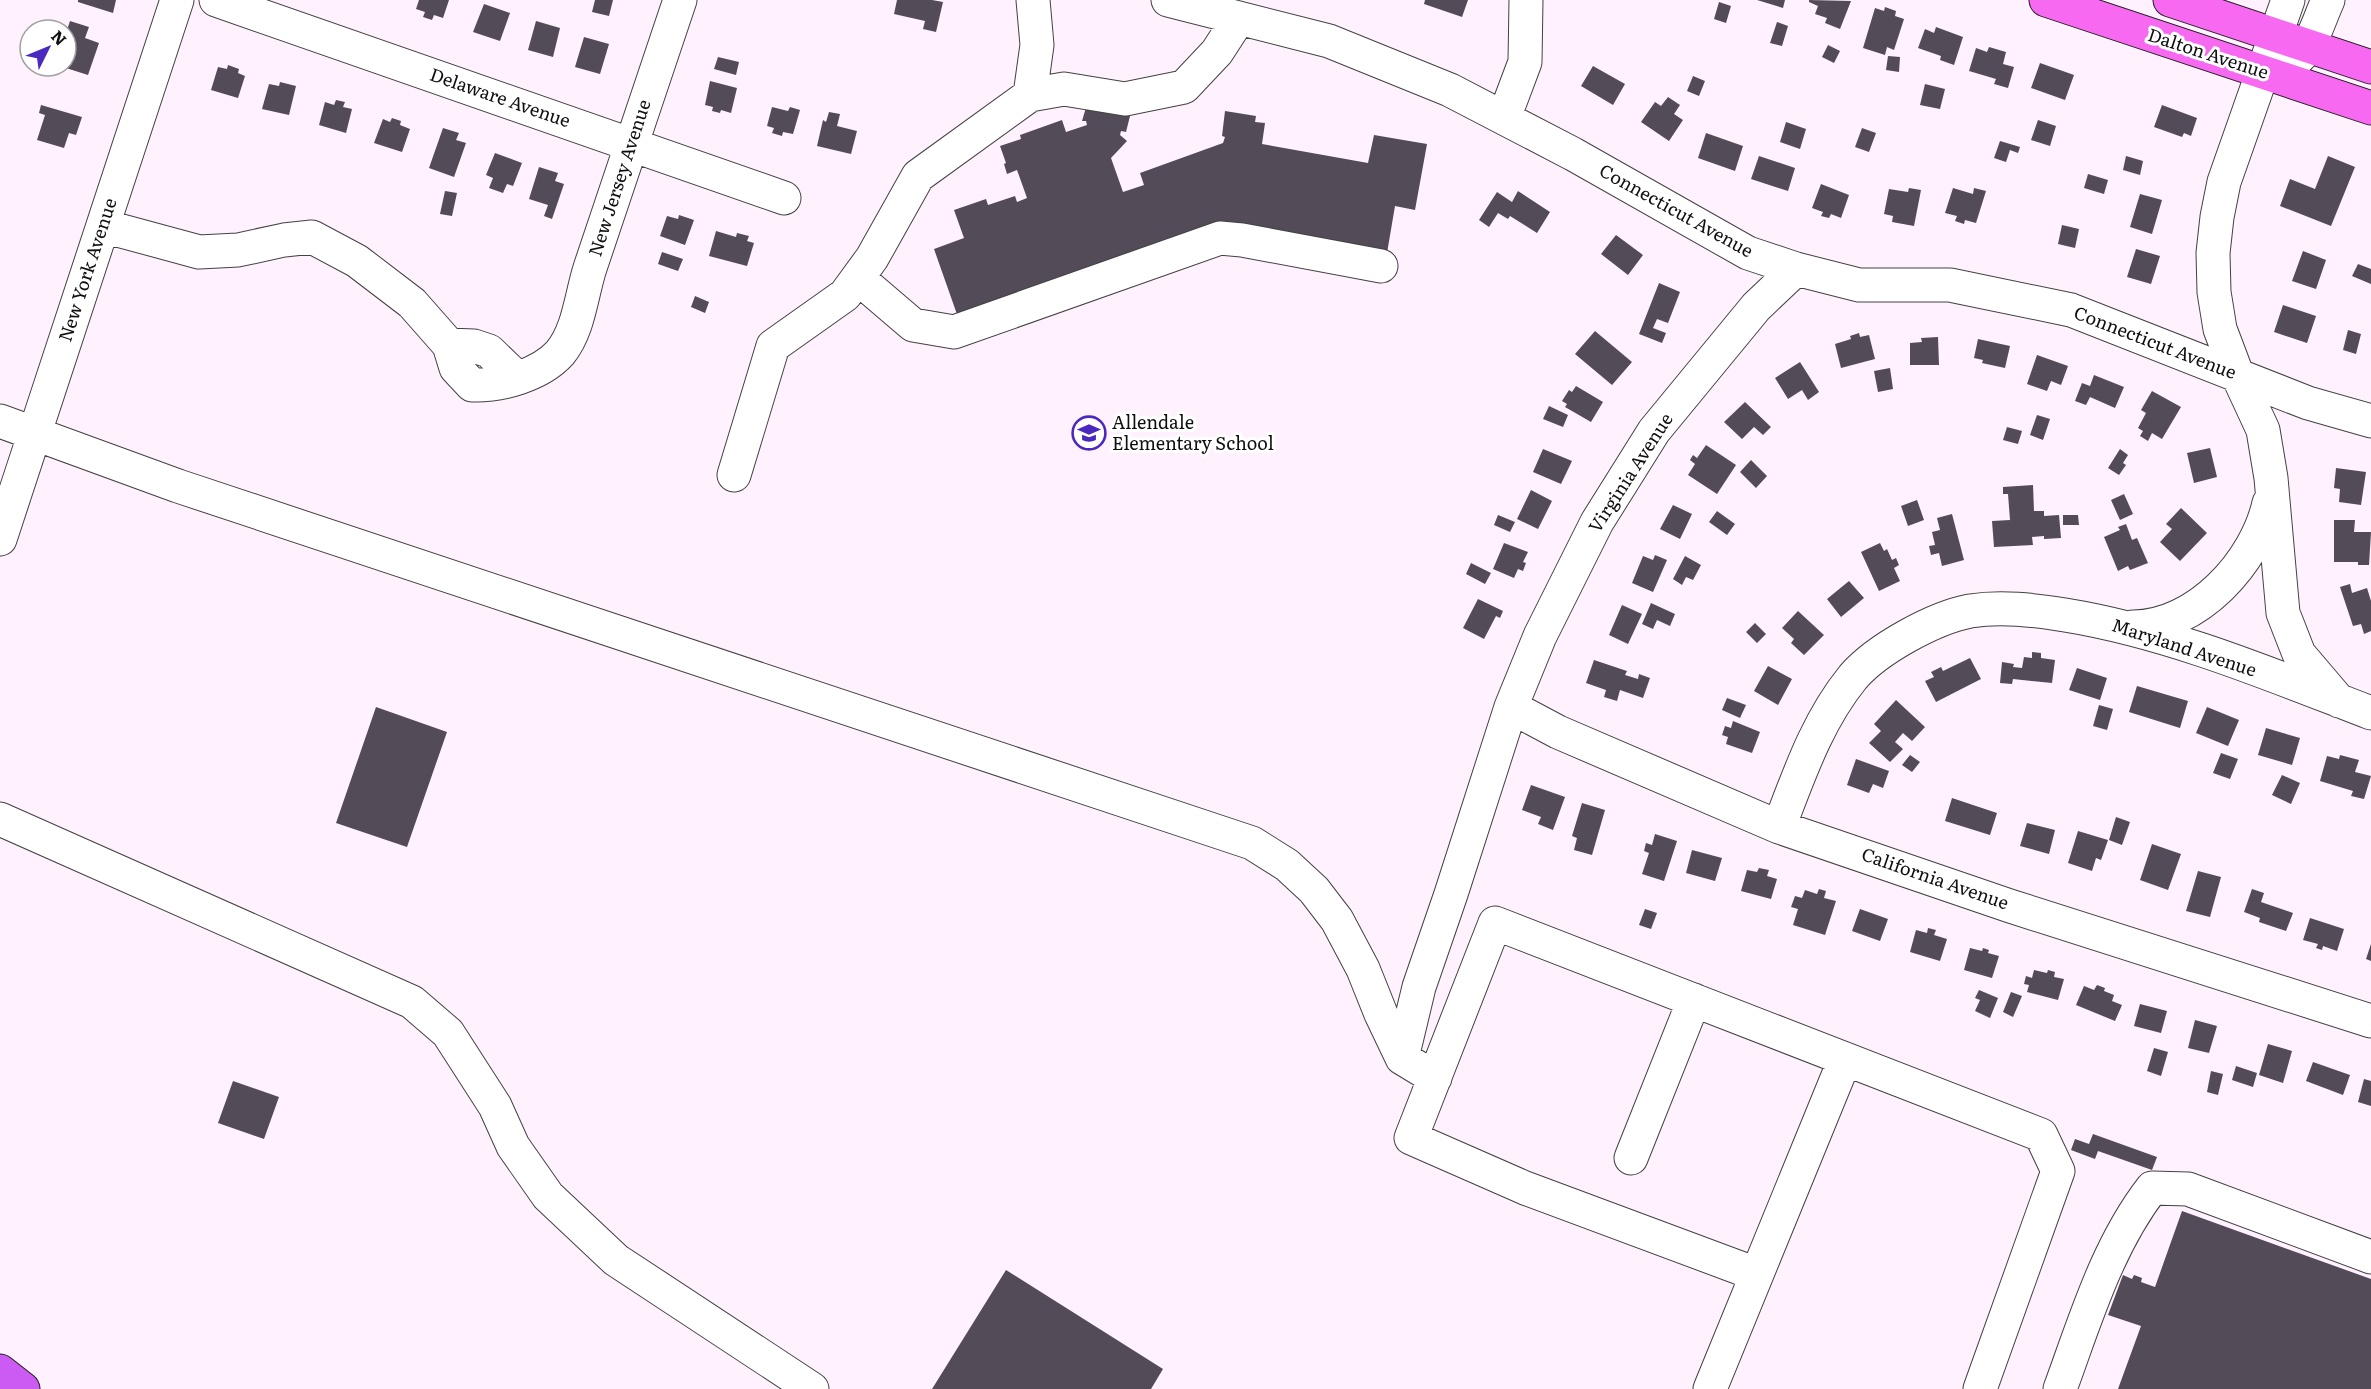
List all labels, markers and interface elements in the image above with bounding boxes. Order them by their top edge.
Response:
north arrow [18,18,78,78]
street label: Dalton Avenue [2145,20,2272,85]
text: N [46,24,73,50]
street label: Delaware Avenue [427,60,574,133]
street label: New Jersey Avenue [580,96,657,260]
street label: Connecticut Avenue [1595,156,1759,263]
street label: New York Avenue [51,194,123,345]
street label: Connecticut Avenue [2070,298,2241,385]
street label: Virginia Avenue [1581,407,1679,537]
place label: Allendale Elementary School [1112,408,1274,456]
school or university icon: Allendale Elementary School [1071,415,1107,451]
street label: Maryland Avenue [2109,610,2260,683]
street label: California Avenue [1858,840,2013,915]

